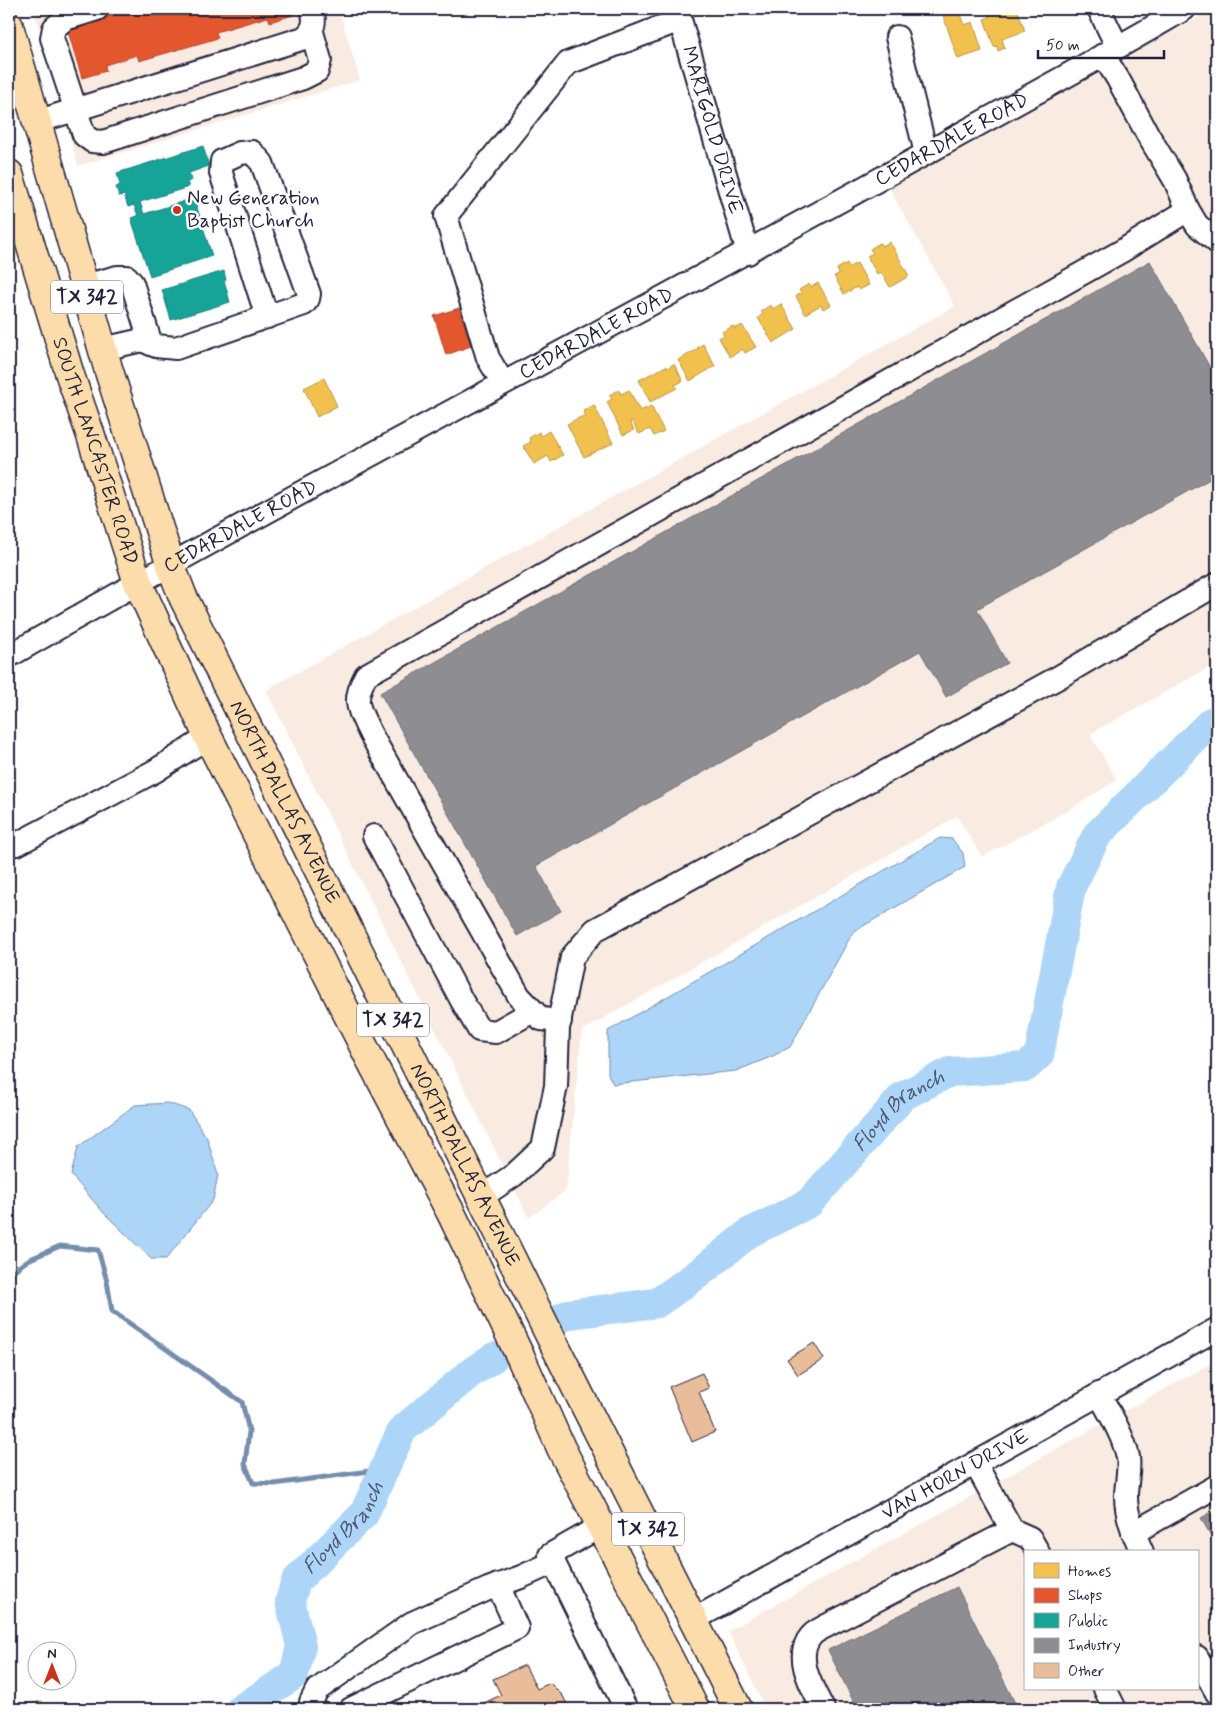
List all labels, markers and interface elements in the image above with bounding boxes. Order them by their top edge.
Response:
scale bar [1038,28,1165,60]
text: 50 m [1046,36,1080,56]
street label: MARIGOLD DRIVE [675,43,749,217]
street label: CEDARDALE ROAD [870,86,1033,193]
place label: New Generation Baptist Church [187,185,320,235]
marker: New Generation Baptist Church [171,204,183,216]
road number: TX 342 [51,280,123,314]
street label: CEDARDALE ROAD [514,281,678,386]
street label: SOUTH LANCASTER ROAD [46,334,145,568]
street label: CEDARDALE ROAD [158,473,322,580]
street label: NORTH DALLAS AVENUE [223,696,347,908]
road number: TX 342 [357,1004,429,1036]
street label: NORTH DALLAS AVENUE [403,1059,527,1271]
water label: Floyd Branch [846,1063,950,1158]
street label: VAN HORN DRIVE [877,1422,1034,1526]
water label: Floyd Branch [297,1477,391,1581]
road number: TX 342 [612,1512,684,1546]
legend [1024,1550,1198,1690]
text: Homes [1068,1562,1111,1582]
text: Shops [1068,1586,1103,1606]
text: Public [1068,1612,1108,1632]
text: Industry [1068,1636,1121,1656]
north arrow [28,1640,78,1690]
text: N [47,1645,57,1663]
text: Other [1068,1662,1104,1682]

